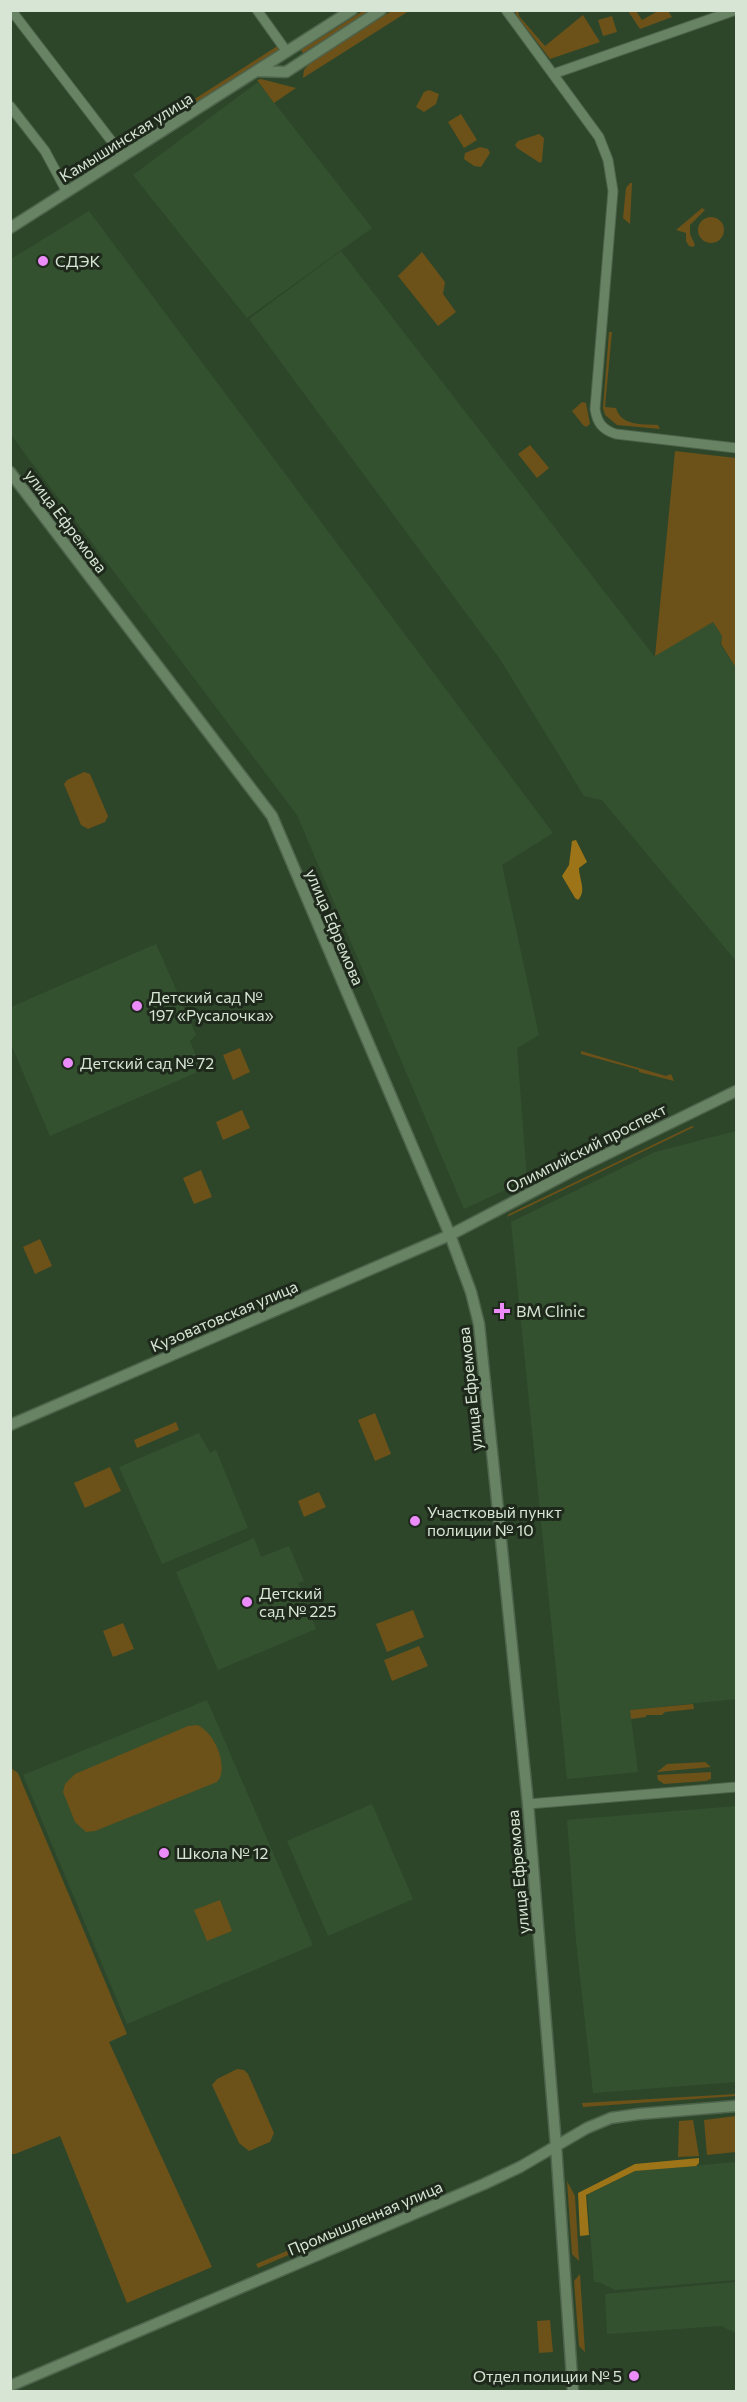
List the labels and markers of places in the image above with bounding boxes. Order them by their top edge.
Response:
place label: СДЭК [55,251,100,270]
marker: СДЭК [36,254,50,268]
place label: Детский сад № 197 «Русалочка» [149,987,274,1024]
marker: Детский сад № 197 «Русалочка» [130,999,144,1013]
place label: Детский сад № 72 [80,1053,214,1072]
marker: Детский сад № 72 [61,1056,75,1070]
place label: BM Clinic [516,1301,585,1320]
marker: BM Clinic [493,1302,511,1320]
place label: Участковый пункт полиции № 10 [427,1502,562,1539]
marker: Участковый пункт полиции № 10 [408,1514,422,1528]
place label: Детский сад № 225 [259,1583,336,1620]
marker: Детский сад № 225 [240,1595,254,1609]
place label: Школа № 12 [176,1843,269,1862]
marker: Школа № 12 [157,1846,171,1860]
place label: Отдел полиции № 5 [473,2366,622,2385]
marker: Отдел полиции № 5 [627,2369,641,2383]

